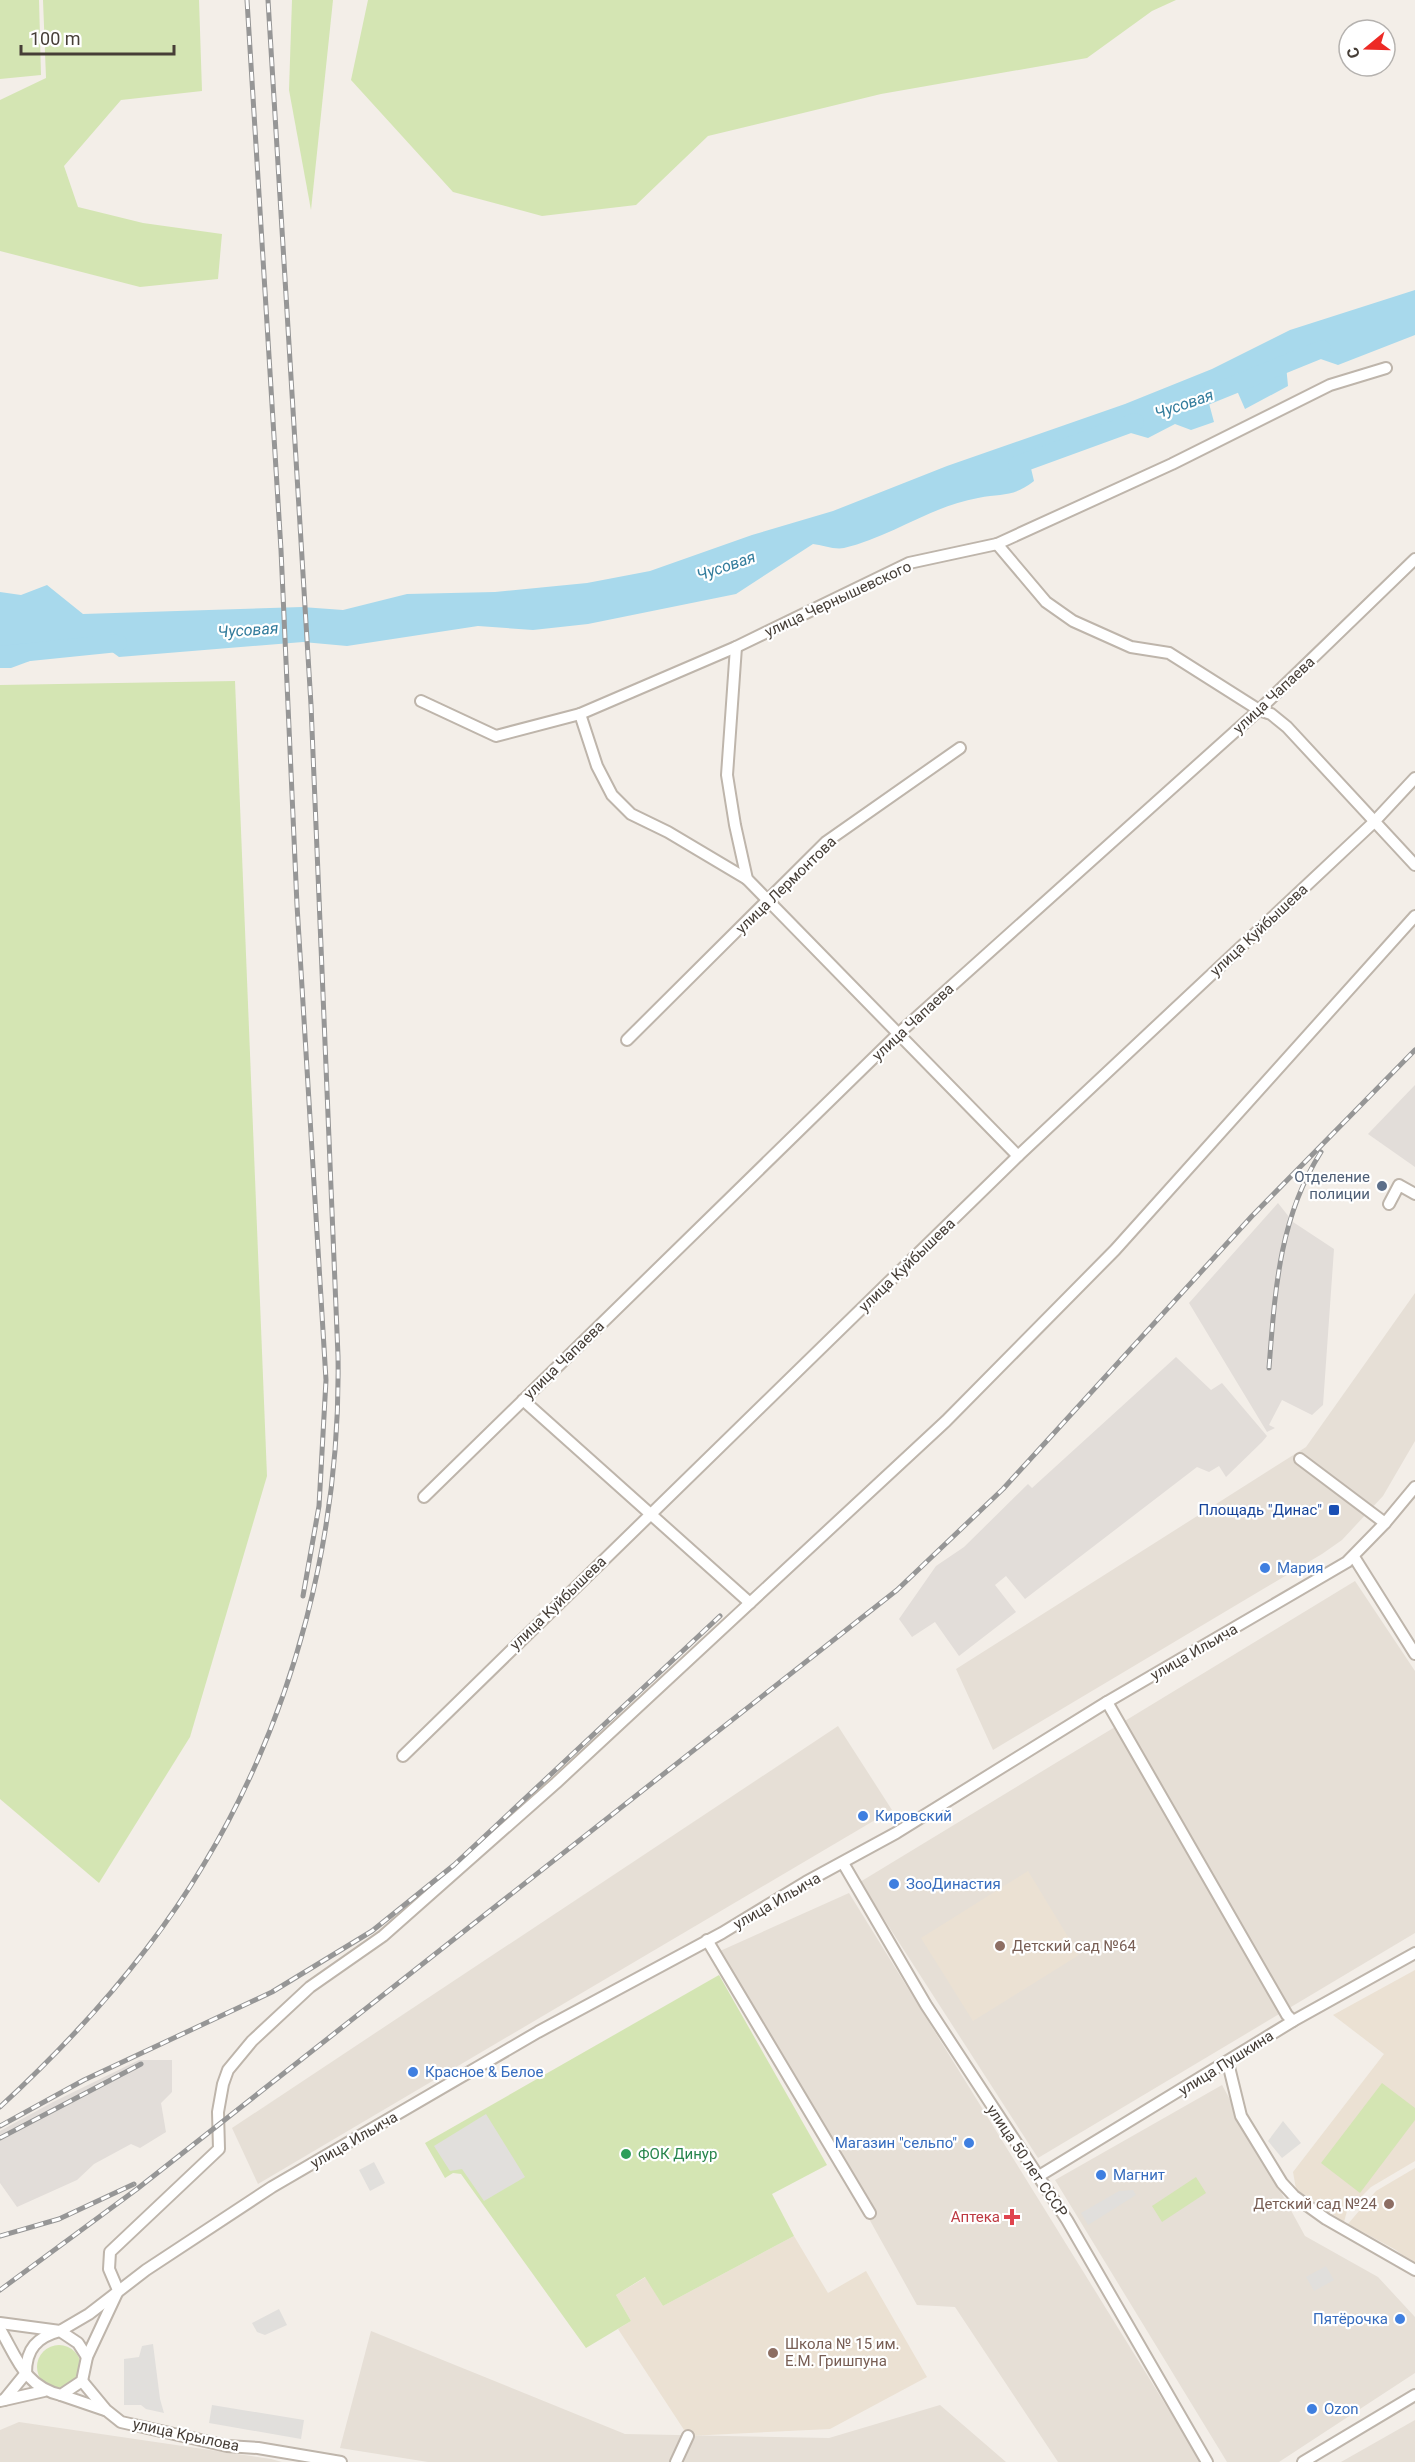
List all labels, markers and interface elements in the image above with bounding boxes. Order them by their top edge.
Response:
scale bar [21,18,174,56]
north arrow [1337,18,1397,78]
text: 100 m [30,28,81,49]
text: С [1343,45,1364,61]
water label: Чусовая [1152,385,1216,423]
water label: Чусовая [694,547,758,585]
street label: улица Чернышевского [762,557,914,641]
water label: Чусовая [217,618,279,642]
street label: улица Чапаева [1230,653,1318,737]
street label: улица Лермонтова [732,833,840,937]
street label: улица Куйбышева [1207,880,1311,980]
street label: улица Чапаева [869,980,957,1064]
place label: Отделение полиции [1294,1168,1370,1203]
marker: Отделение полиции [1375,1179,1389,1193]
street label: улица Куйбышева [855,1214,959,1316]
street label: улица Чапаева [520,1317,608,1403]
place label: Площадь "Динас" [1198,1501,1322,1519]
marker: Площадь "Динас" [1327,1503,1341,1517]
street label: улица Куйбышева [506,1552,610,1654]
place label: Мария [1277,1559,1324,1577]
marker: Мария [1258,1561,1272,1575]
street label: улица Ильича [1147,1620,1241,1684]
place label: Кировский [875,1807,952,1825]
marker: Кировский [856,1809,870,1823]
street label: улица Ильича [730,1869,824,1933]
place label: ЗооДинастия [906,1875,1001,1893]
marker: ЗооДинастия [887,1877,901,1891]
place label: Детский сад №64 [1012,1937,1136,1955]
marker: Детский сад №64 [993,1939,1007,1953]
street label: улица Пушкина [1175,2027,1277,2099]
place label: Красное & Белое [425,2063,543,2081]
marker: Красное & Белое [406,2065,420,2079]
street label: улица 50 лет СССР [983,2101,1071,2221]
street label: улица Ильича [307,2108,401,2172]
place label: Магазин "сельпо" [835,2134,957,2152]
marker: Магазин "сельпо" [962,2136,976,2150]
place label: ФОК Динур [638,2145,717,2163]
marker: ФОК Динур [619,2147,633,2161]
place label: Магнит [1113,2166,1165,2184]
marker: Магнит [1094,2168,1108,2182]
place label: Детский сад №24 [1253,2195,1378,2213]
marker: Детский сад №24 [1382,2197,1396,2211]
place label: Аптека [951,2208,1000,2226]
marker: Аптека [1005,2210,1019,2224]
place label: Пятёрочка [1313,2310,1388,2328]
marker: Пятёрочка [1393,2312,1407,2326]
place label: Школа № 15 им. Е.М. Гришпуна [785,2335,900,2370]
marker: Школа № 15 им. Е.М. Гришпуна [766,2346,780,2360]
place label: Ozon [1324,2400,1358,2418]
marker: Ozon [1305,2402,1319,2416]
street label: улица Крылова [131,2415,241,2455]

